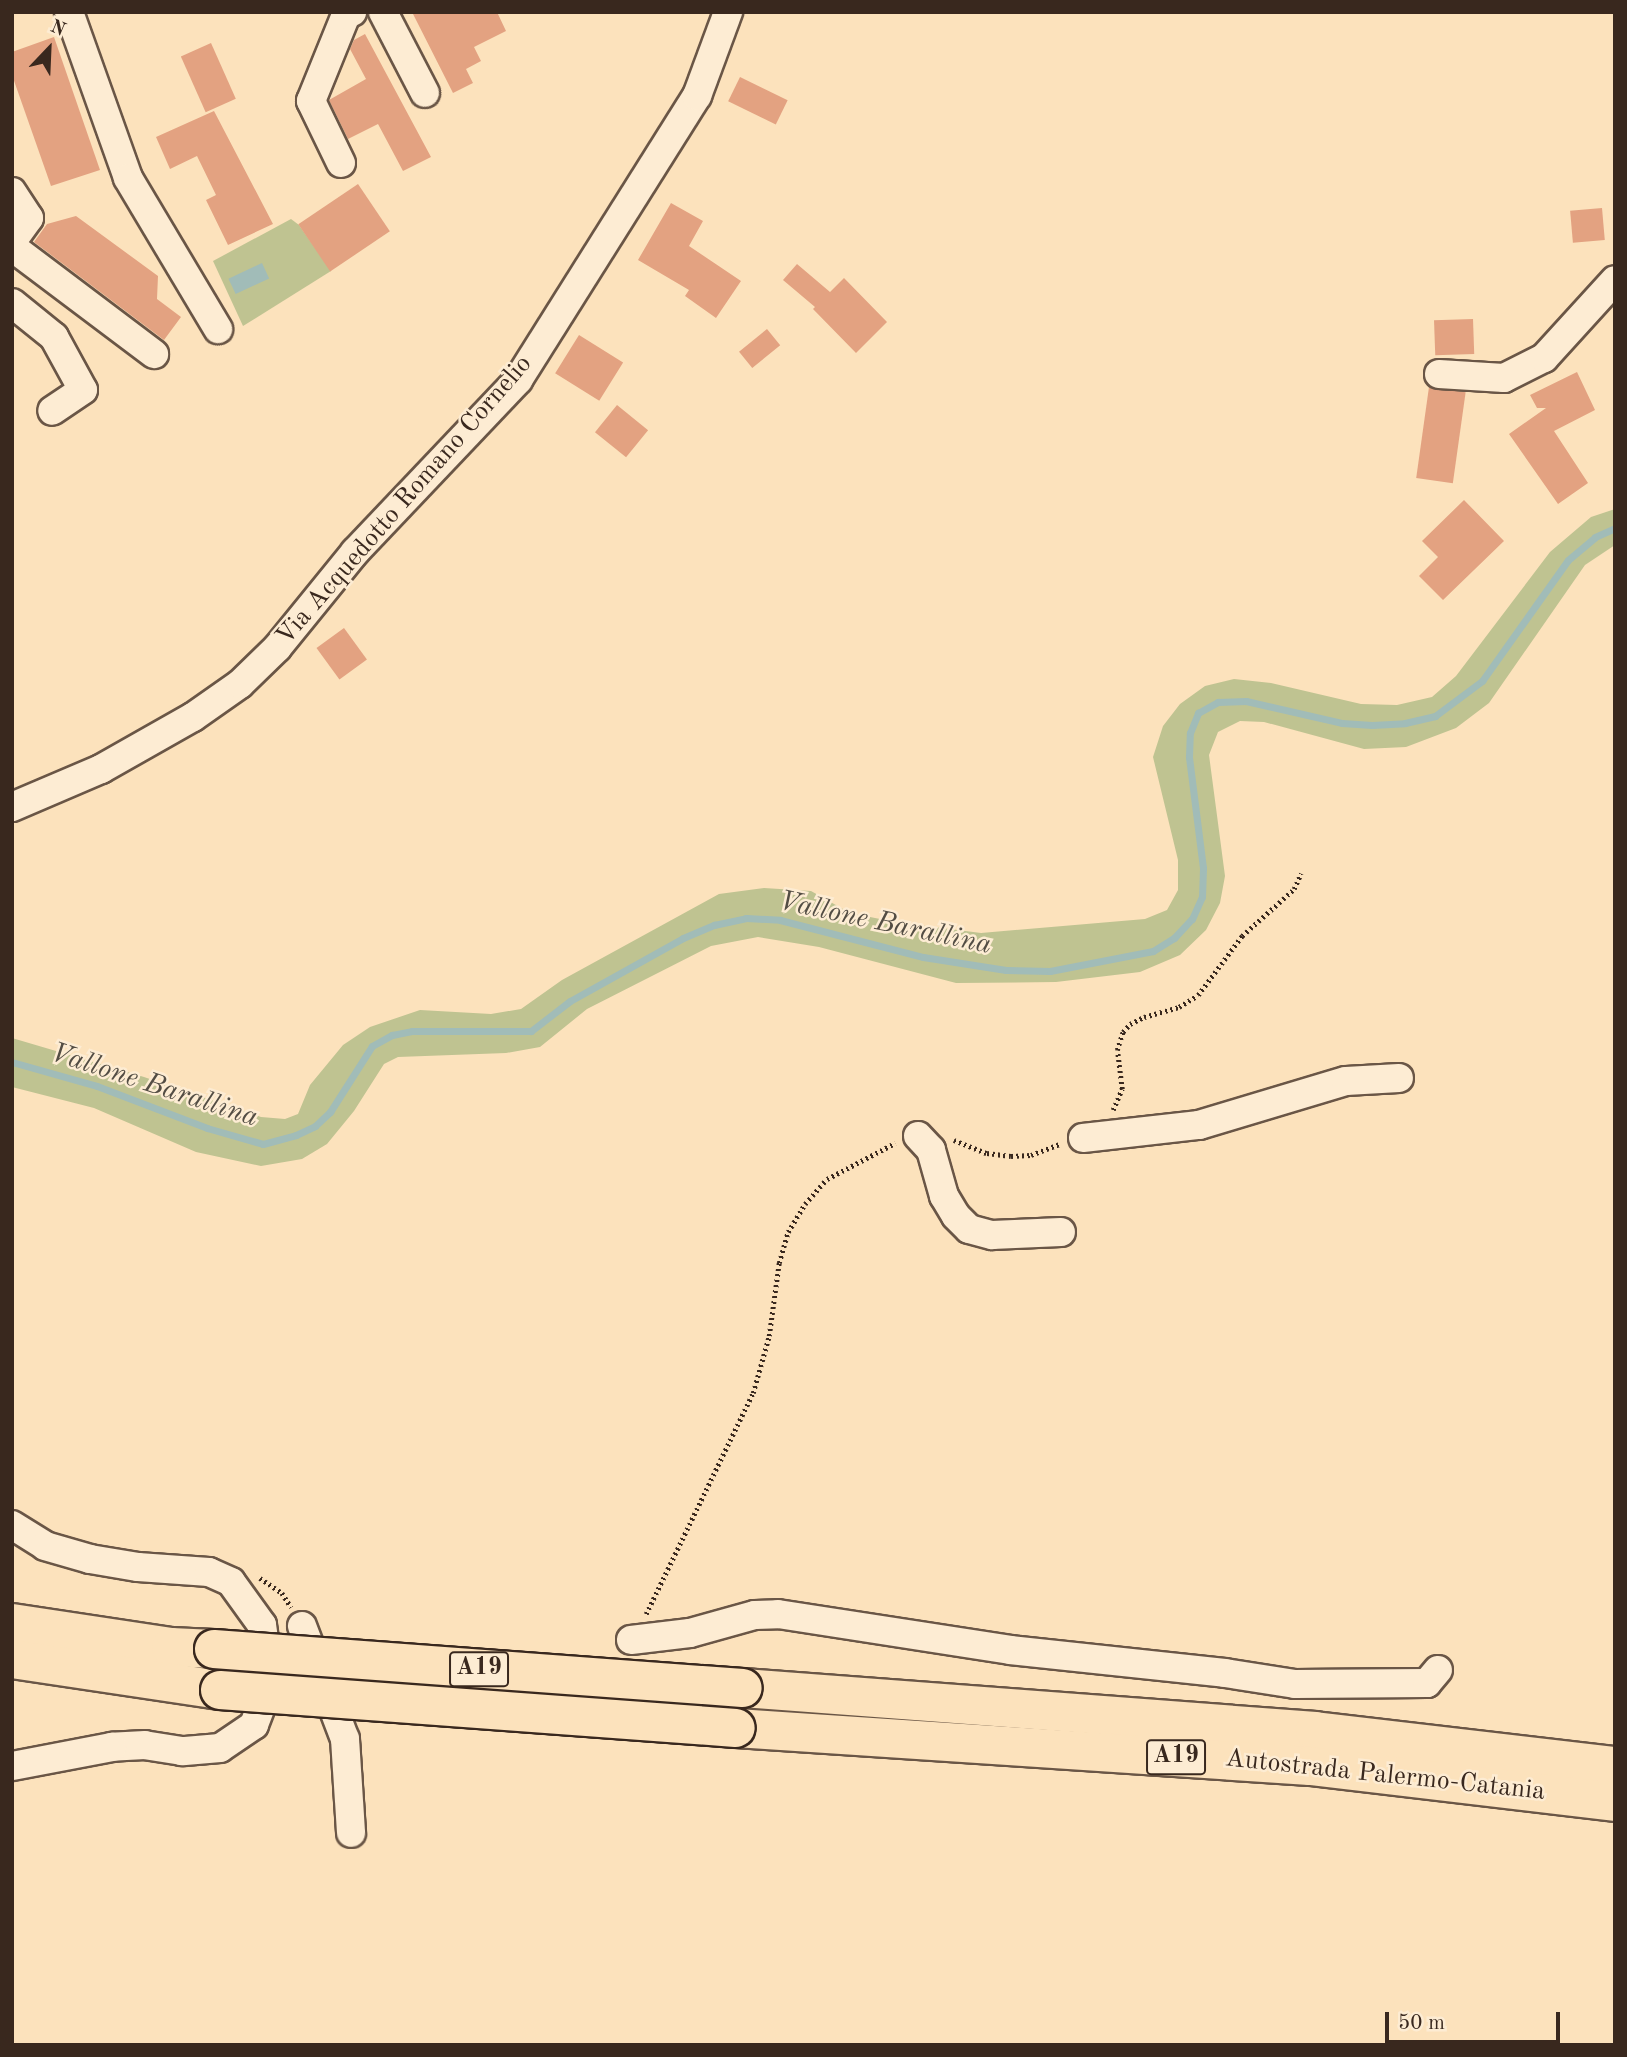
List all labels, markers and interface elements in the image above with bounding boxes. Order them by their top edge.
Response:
north arrow [14,14,84,84]
text: N [47,18,68,41]
street label: Via Acquedotto Romano Cornelio [270,350,540,652]
water label: Vallone Barallina [776,885,994,963]
water label: Vallone Barallina [46,1037,262,1135]
road number: A19 [448,1648,510,1689]
road number: A19 [1144,1736,1208,1778]
street label: Autostrada Palermo-Catania [1223,1744,1547,1808]
scale bar [1389,1997,1564,2041]
text: 50 m [1398,2013,1445,2034]

